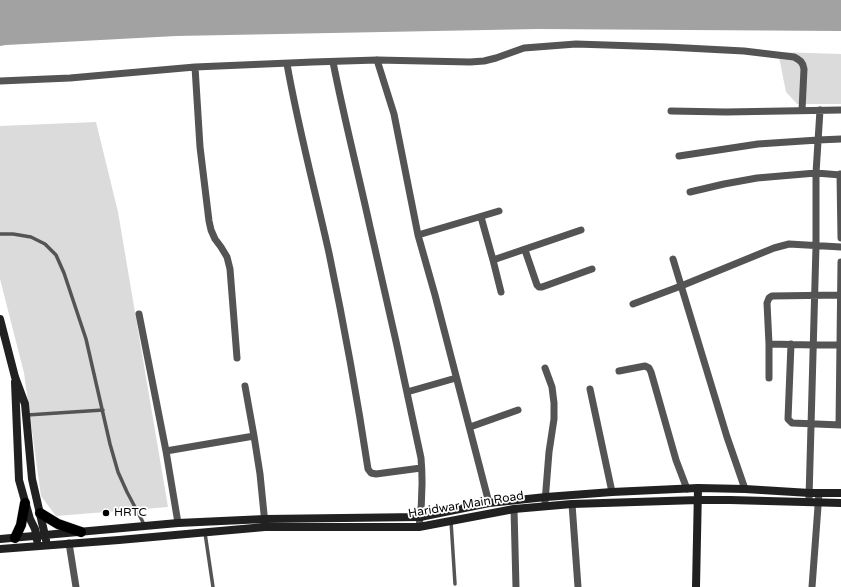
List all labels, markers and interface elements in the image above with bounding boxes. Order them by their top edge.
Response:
street label: Haridwar Main Road [407,489,525,521]
place label: HRTC [114,506,147,520]
marker: HRTC [101,508,111,518]

